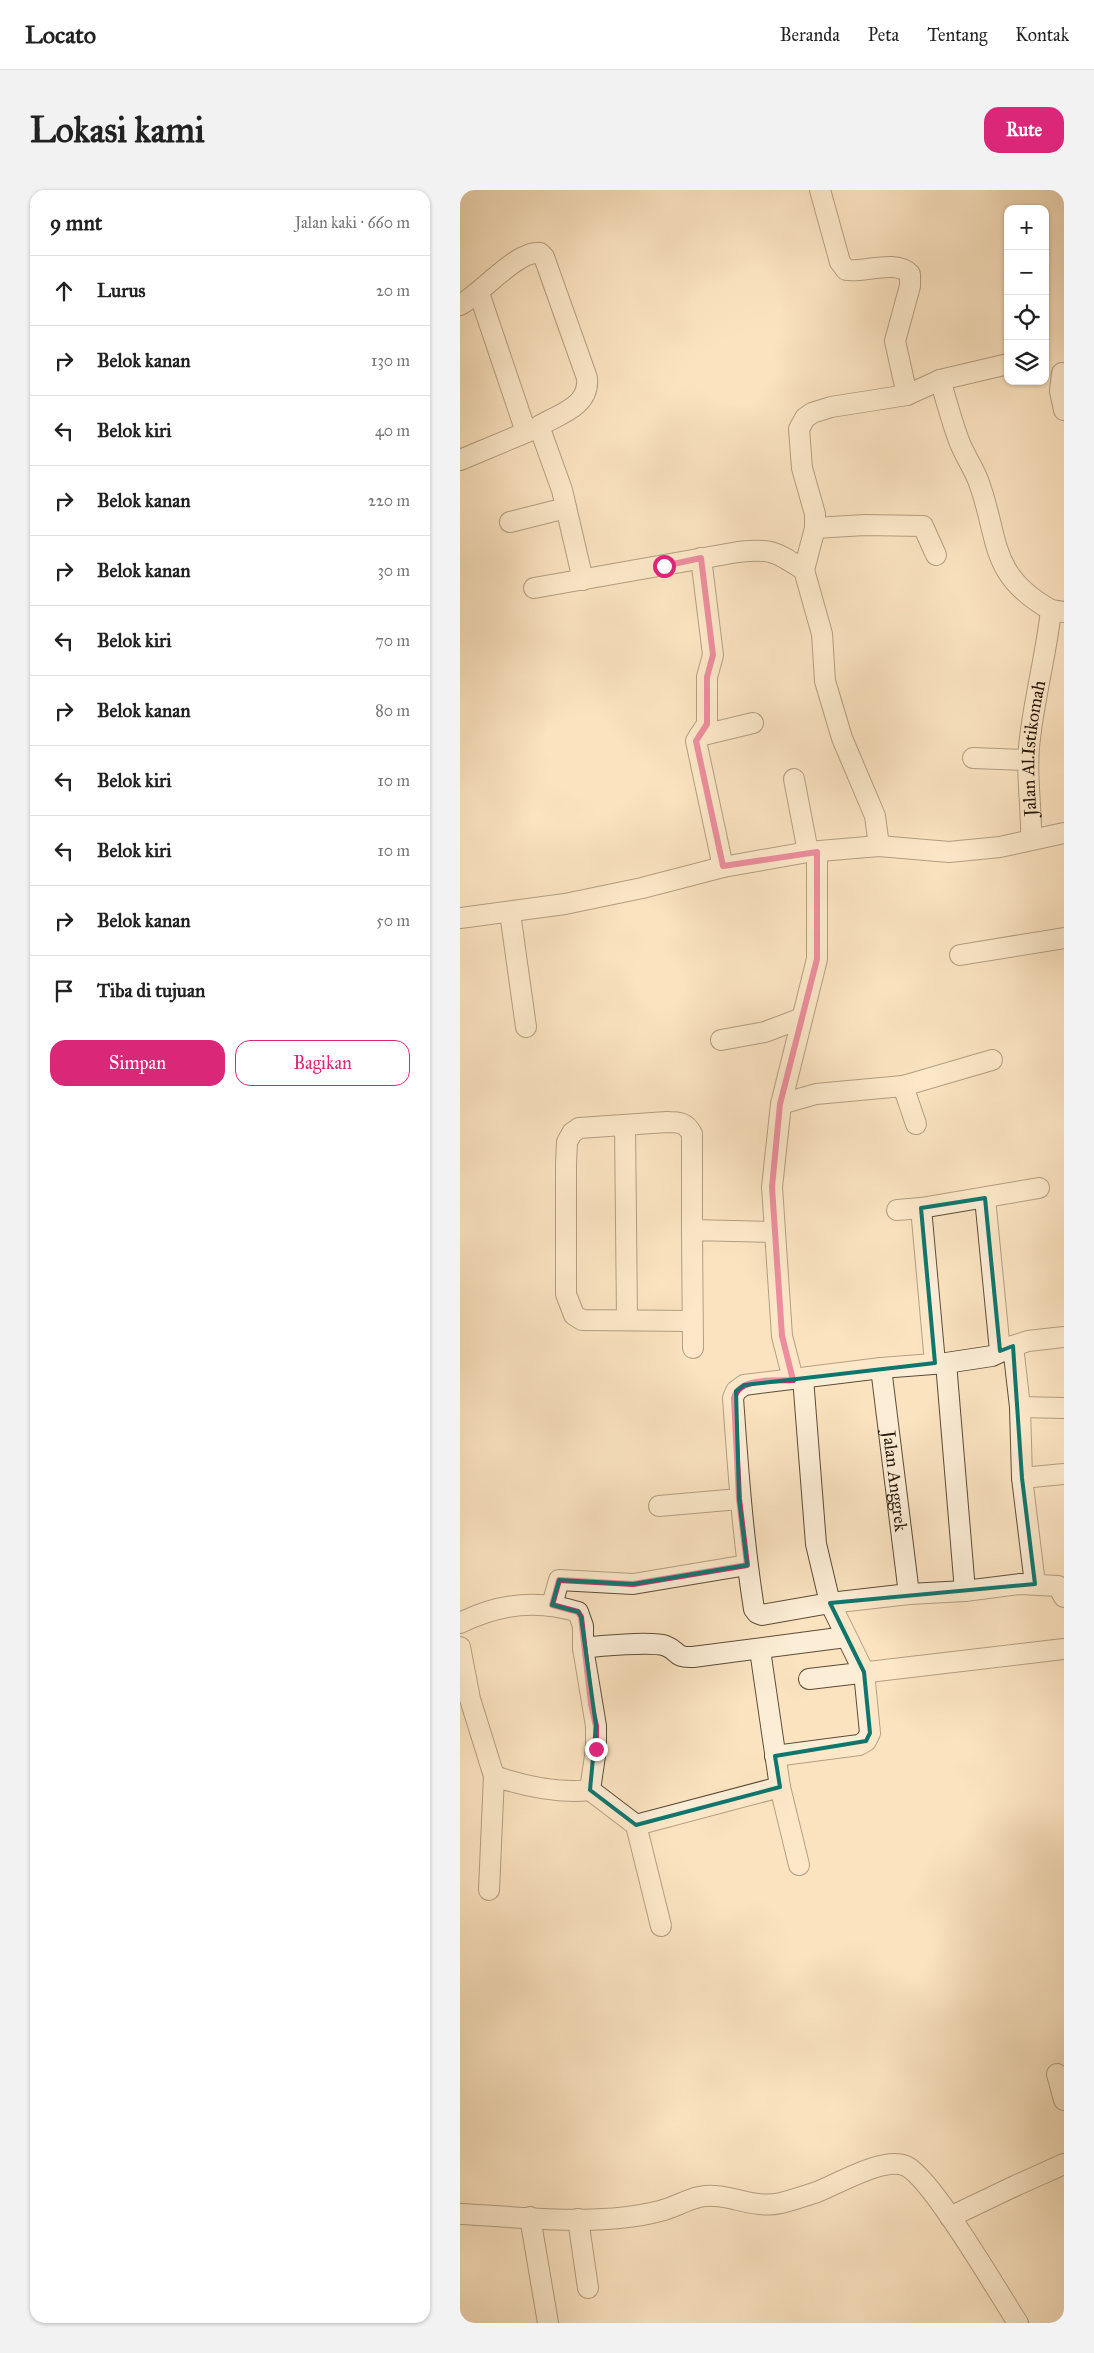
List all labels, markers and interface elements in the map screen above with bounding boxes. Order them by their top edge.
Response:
text: Locato [25,20,96,50]
text: Beranda [780,24,840,46]
text: Peta [868,24,899,46]
text: Tentang [927,24,987,46]
text: Kontak [1015,24,1069,46]
button: Rute [984,107,1064,153]
text: Lokasi kami [30,109,205,152]
map controls [1004,205,1049,385]
button: + [1004,205,1049,250]
text: 9 mnt [50,210,102,236]
text: Jalan kaki · 660 m [295,213,410,232]
button: − [1004,250,1049,295]
icon: ahead [50,277,78,305]
text: Lurus [97,279,145,302]
text: 20 m [376,281,410,300]
button: locate [1004,295,1049,340]
button: layers [1004,340,1049,385]
icon: right [50,347,78,375]
text: Belok kanan [97,349,191,372]
text: 130 m [371,351,410,370]
icon: left [50,417,78,445]
text: Belok kiri [97,419,171,442]
text: 40 m [375,421,410,440]
icon: right [50,487,78,515]
text: Belok kanan [97,489,191,512]
text: 220 m [368,491,410,510]
route start [653,555,676,578]
icon: right [50,557,78,585]
text: Belok kanan [97,559,191,582]
text: 30 m [377,561,410,580]
icon: left [50,627,78,655]
text: Belok kiri [97,629,171,652]
text: 70 m [375,631,410,650]
street label: Jalan Al.Istikomah [1017,678,1050,819]
icon: right [50,697,78,725]
text: Belok kanan [97,699,191,722]
text: 80 m [375,701,410,720]
icon: left [50,767,78,795]
text: Belok kiri [97,769,171,792]
text: 10 m [378,771,410,790]
icon: left [50,837,78,865]
text: Belok kiri [97,839,171,862]
text: 10 m [378,841,410,860]
icon: right [50,907,78,935]
text: Belok kanan [97,909,191,932]
text: 50 m [376,911,410,930]
icon: arrive [50,977,78,1005]
text: Tiba di tujuan [97,979,205,1002]
button: Simpan [50,1040,225,1086]
button: Bagikan [235,1040,410,1086]
street label: Jalan Anggrek [877,1427,912,1534]
route end [585,1738,608,1761]

